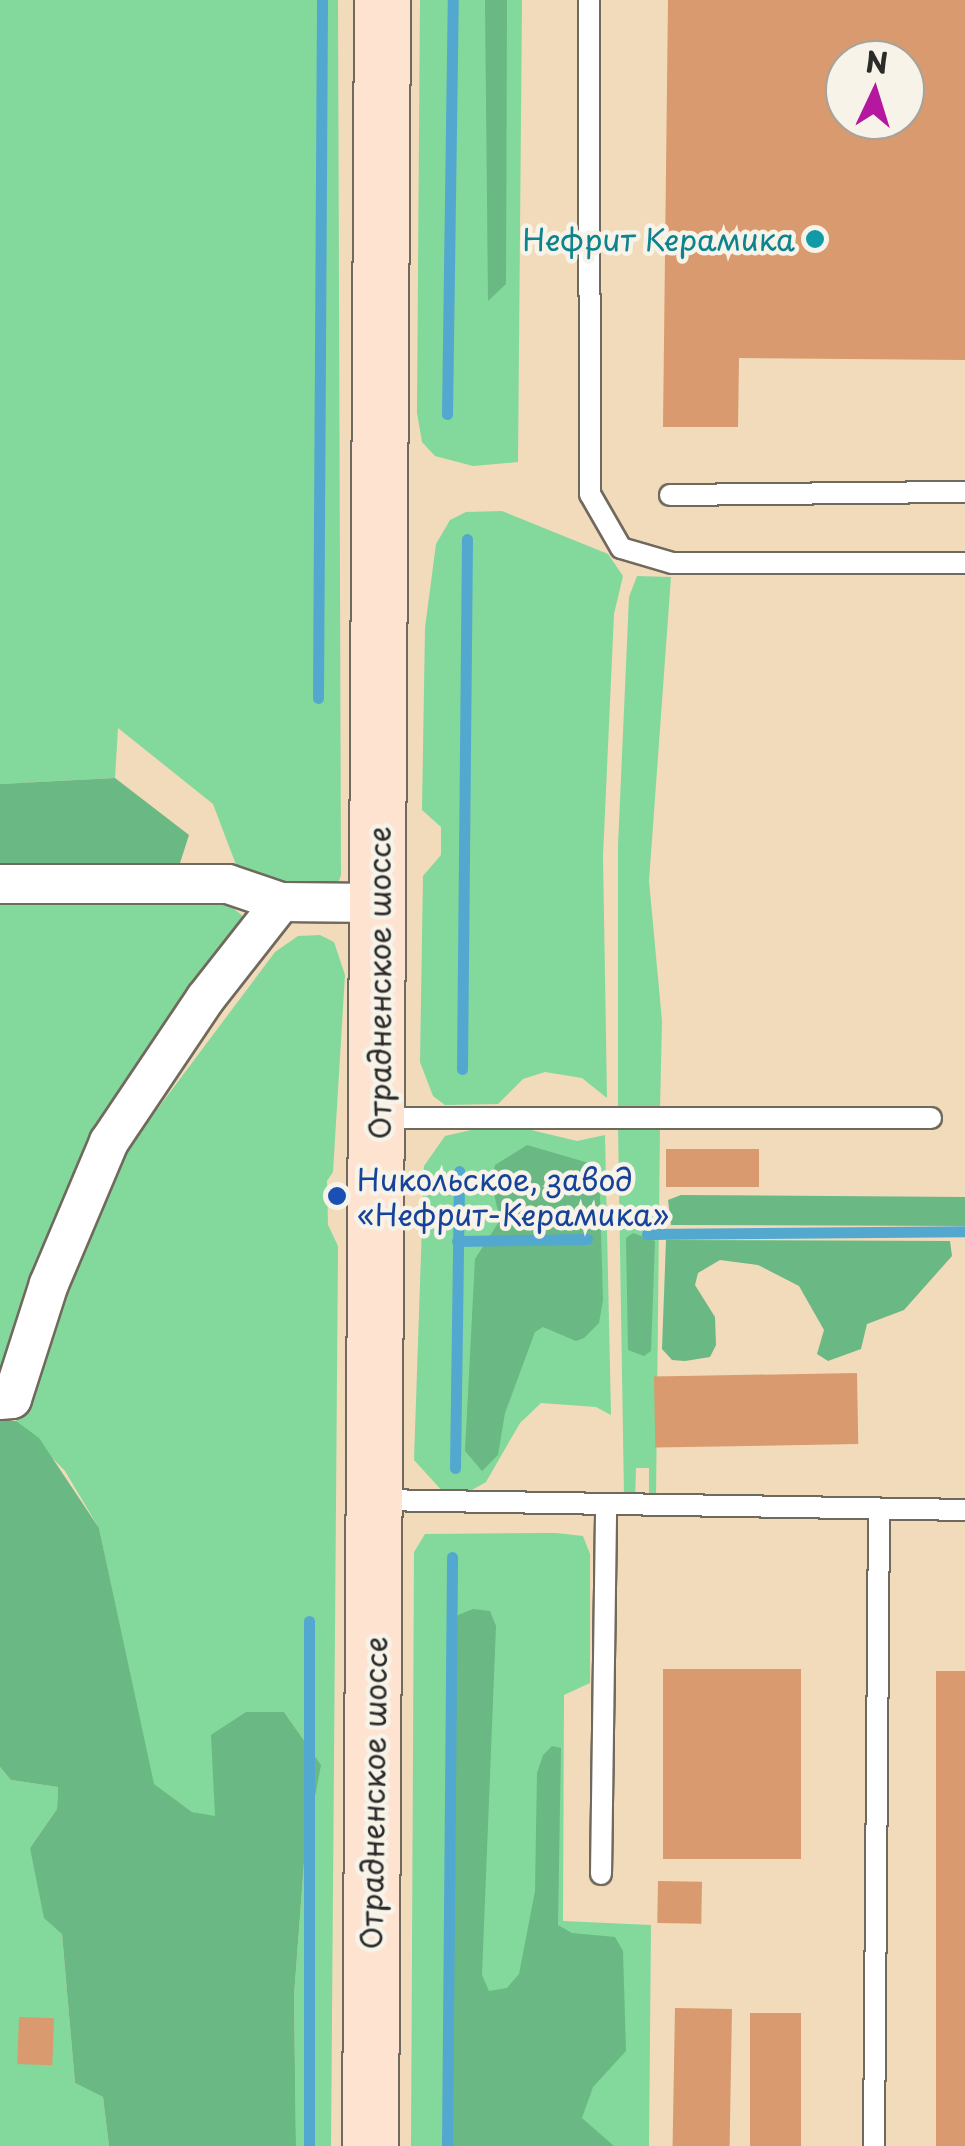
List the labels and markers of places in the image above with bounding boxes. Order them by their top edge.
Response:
place label: Нефрит Керамика [523,221,795,257]
marker: Нефрит Керамика [804,228,826,250]
place label: Никольское, завод «Нефрит-Керамика» [357,1161,669,1232]
marker: Никольское, завод «Нефрит-Керамика» [326,1185,348,1207]

